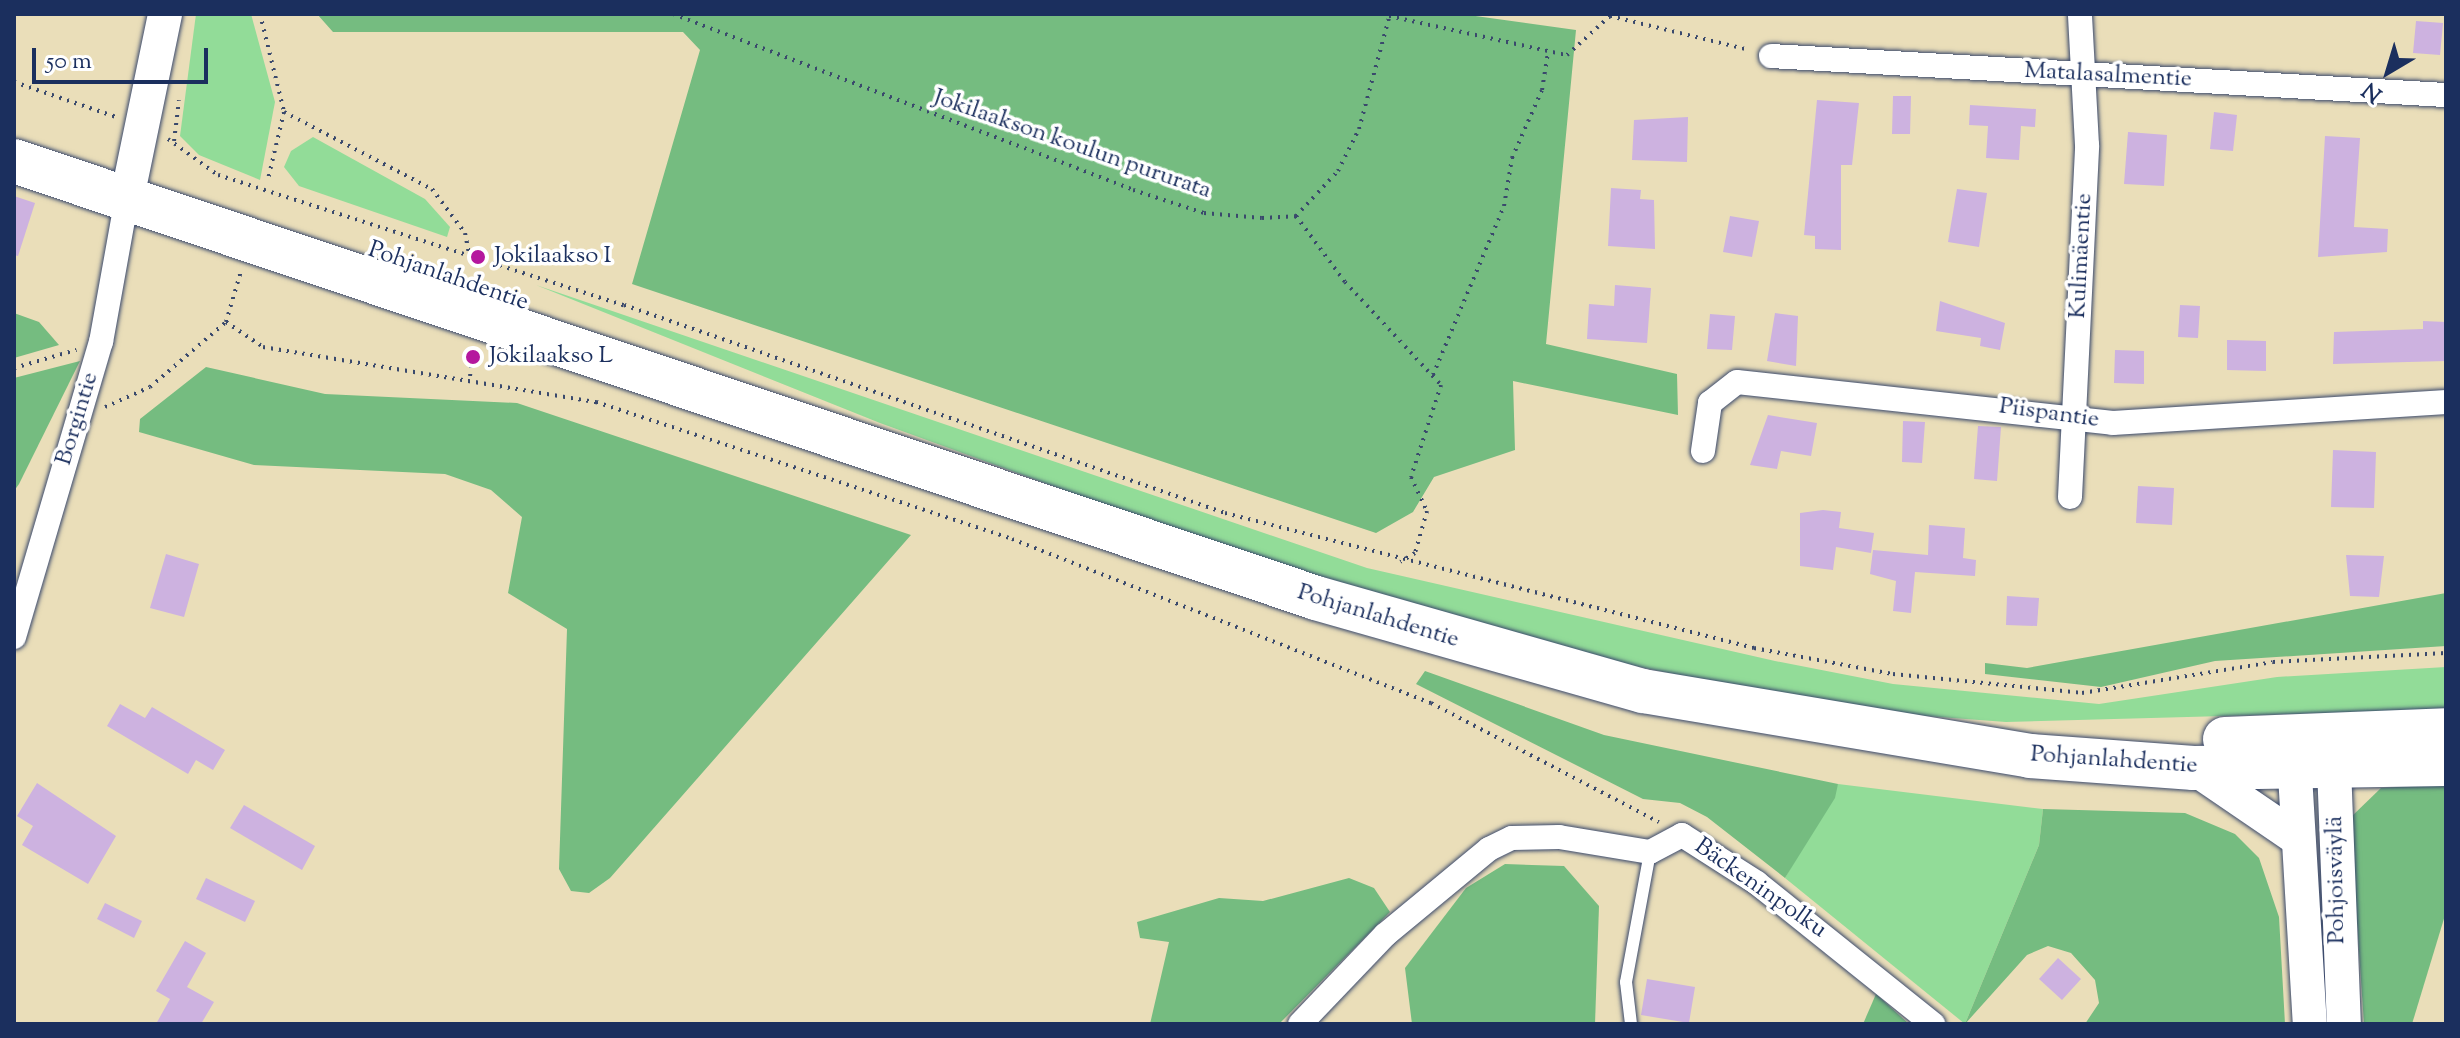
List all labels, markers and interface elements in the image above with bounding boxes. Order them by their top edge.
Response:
scale bar [36,32,212,82]
north arrow [2348,32,2428,112]
text: 50 m [46,45,92,79]
street label: Matalasalmentie [2023,57,2193,95]
text: N [2356,73,2390,109]
street label: Jokilaakson koulun pururata [929,84,1215,206]
street label: Kulimäentie [2064,192,2100,320]
street label: Pohjanlahdentie [364,236,532,318]
place label: Jokilaakso I [494,243,611,271]
marker: Jokilaakso I [469,248,487,266]
place label: Jokilaakso L [489,343,613,371]
marker: Jokilaakso L [464,348,482,366]
street label: Borgintie [50,369,106,469]
street label: Piispantie [1997,393,2101,435]
street label: Pohjanlahdentie [1294,579,1462,655]
street label: Pohjanlahdentie [2029,741,2199,781]
street label: Pohjoisväylä [2321,816,2353,944]
street label: Bäckeninpolku [1688,833,1832,945]

